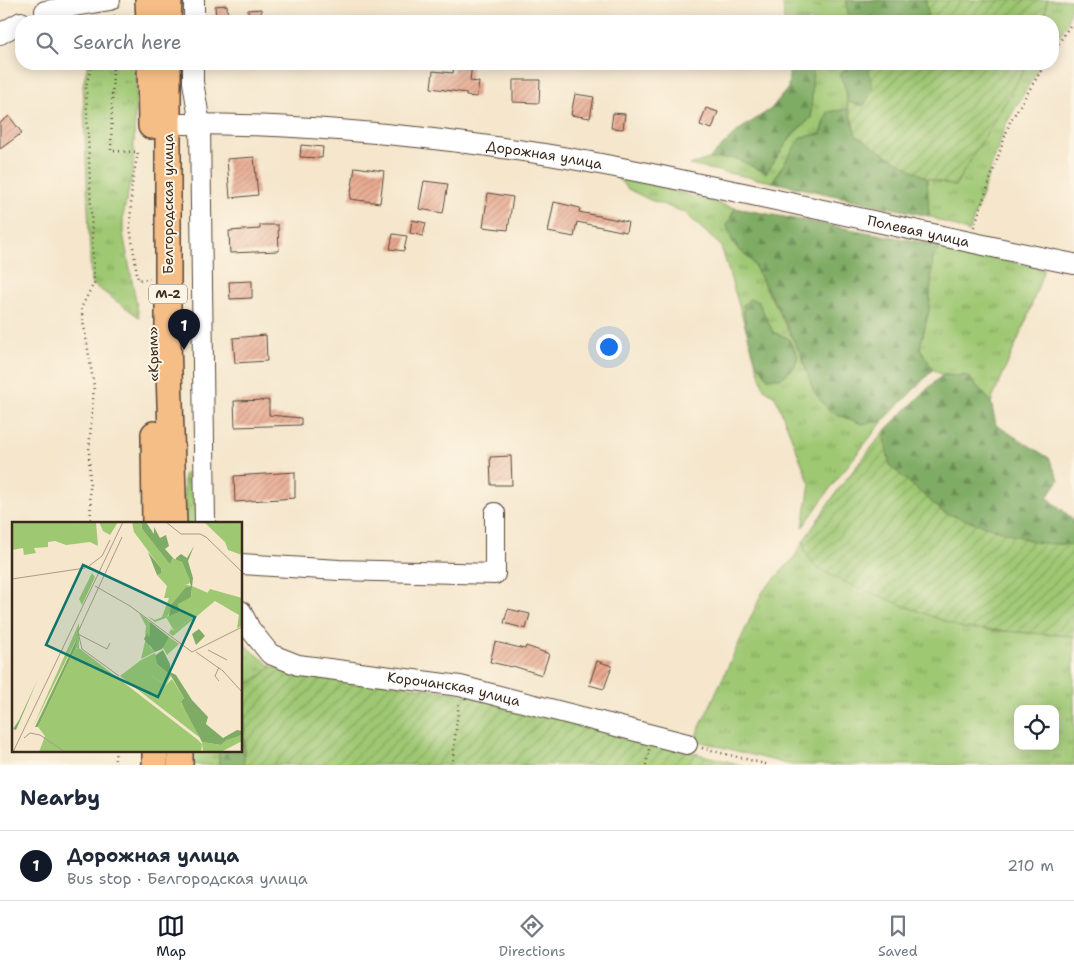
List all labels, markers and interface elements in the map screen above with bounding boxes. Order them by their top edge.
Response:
search box [15,15,1059,70]
icon: search [33,29,61,57]
text: Search here [73,30,182,55]
street label: Белгородская улица [159,133,177,274]
street label: Дорожная улица [485,137,604,173]
street label: Полевая улица [866,211,972,251]
road number: М-2 [149,284,187,304]
pin: 1 [168,309,200,350]
street label: «Крым» [144,326,162,382]
your location [596,334,622,360]
inset map [12,522,242,752]
street label: Корочанская улица [386,668,523,710]
map controls [1014,705,1059,750]
button: locate [1014,705,1059,750]
text: Nearby [20,784,100,812]
text: Дорожная улица [67,843,239,868]
text: 1 [32,855,40,876]
text: 210 m [1007,855,1054,876]
text: Bus stop · Белгородская улица [67,868,308,889]
tab: Map [156,912,186,960]
tab: Directions [499,912,566,960]
tab: Saved [878,912,918,960]

